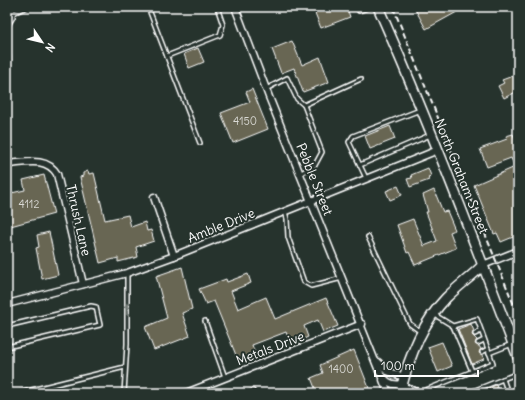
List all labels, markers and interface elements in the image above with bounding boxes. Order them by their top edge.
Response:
north arrow [22,22,62,62]
text: N [42,41,58,55]
house number: 4150 [233,114,257,128]
street label: North Graham Street [431,116,493,237]
street label: Pebble Street [292,141,337,218]
street label: Thrush Lane [62,183,95,257]
house number: 4112 [18,197,40,211]
street label: Amble Drive [185,204,257,247]
one-way arrow [124,302,130,315]
street label: Metals Drive [234,328,307,369]
scale bar [375,352,478,378]
text: 100 m [381,358,415,373]
house number: 1400 [328,362,354,376]

